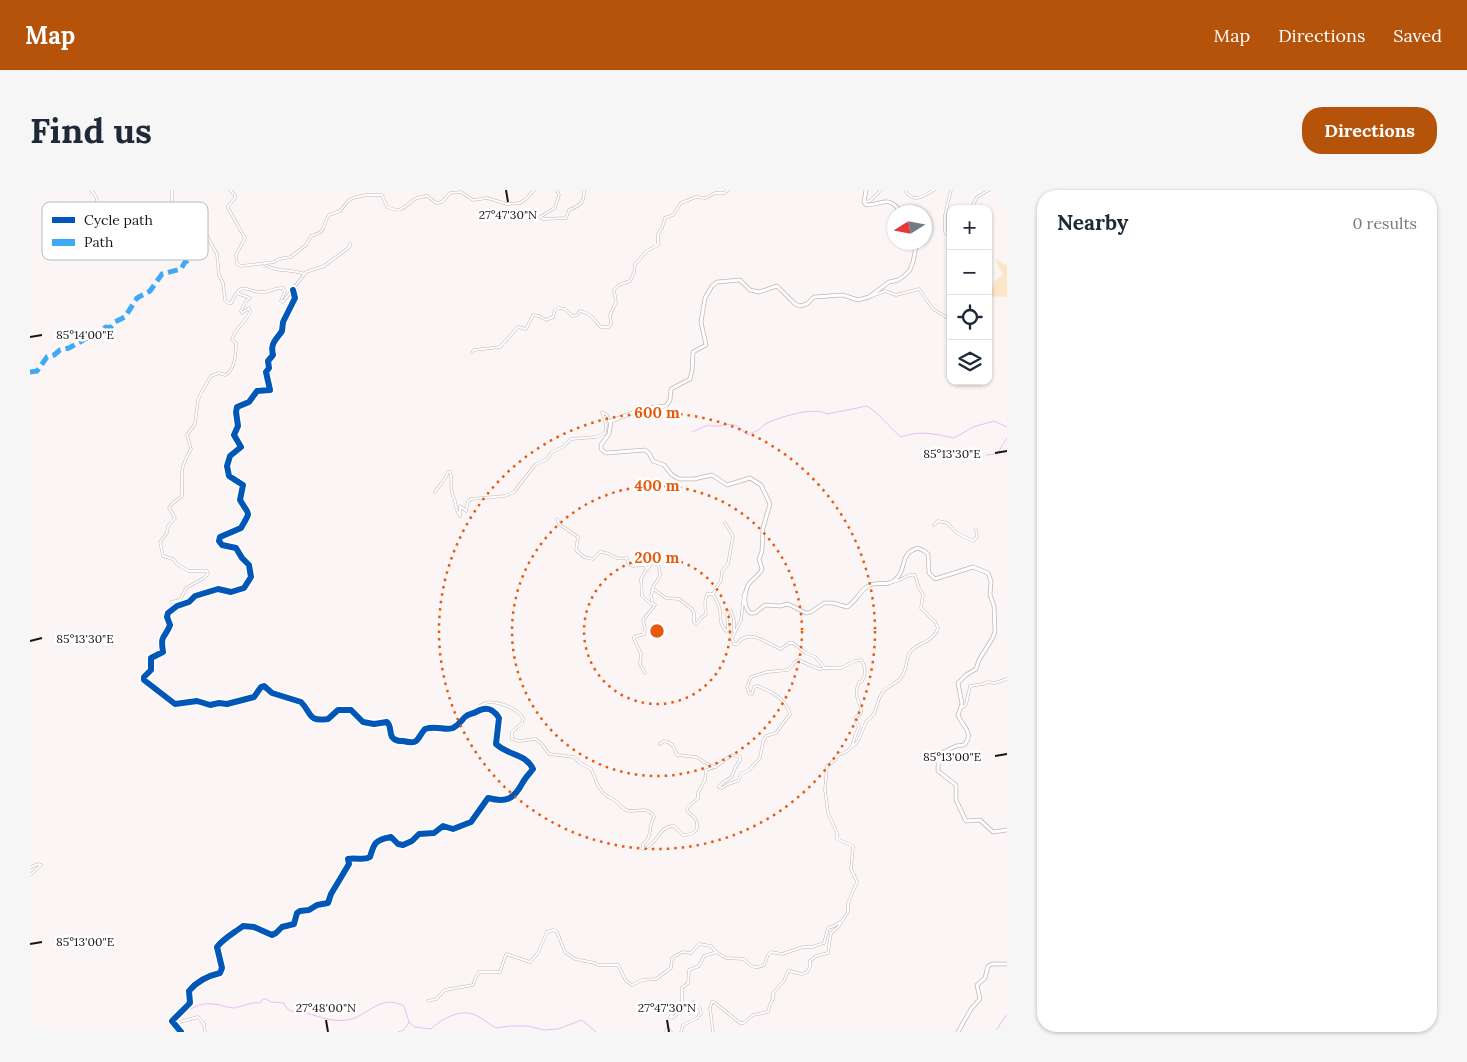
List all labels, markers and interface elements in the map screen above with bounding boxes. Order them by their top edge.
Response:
text: Map [25,20,75,51]
text: Map [1214,24,1250,47]
text: Directions [1278,24,1365,47]
text: Saved [1393,24,1442,47]
button: Directions [1302,107,1437,154]
text: Find us [30,108,152,153]
legend [42,202,208,260]
north arrow [887,205,932,250]
map controls [947,205,992,385]
button: + [947,205,992,250]
text: 27°47'30"N [479,207,537,222]
text: Nearby [1057,209,1128,236]
text: Cycle path [84,211,153,229]
text: 0 results [1352,213,1417,233]
text: Path [84,233,113,251]
button: − [947,250,992,295]
button: locate [947,295,992,340]
text: 85°14'00"E [56,327,114,342]
button: layers [947,340,992,385]
text: 600 m [634,403,680,422]
text: 85°13'30"E [923,446,981,461]
text: 400 m [634,476,680,495]
text: 200 m [635,548,680,567]
centre of rings [648,622,666,640]
text: 85°13'30"E [56,631,114,646]
text: 85°13'00"E [923,749,981,764]
text: 85°13'00"E [56,934,114,949]
text: 27°48'00"N [296,1000,356,1015]
text: 27°47'30"N [638,1000,696,1015]

